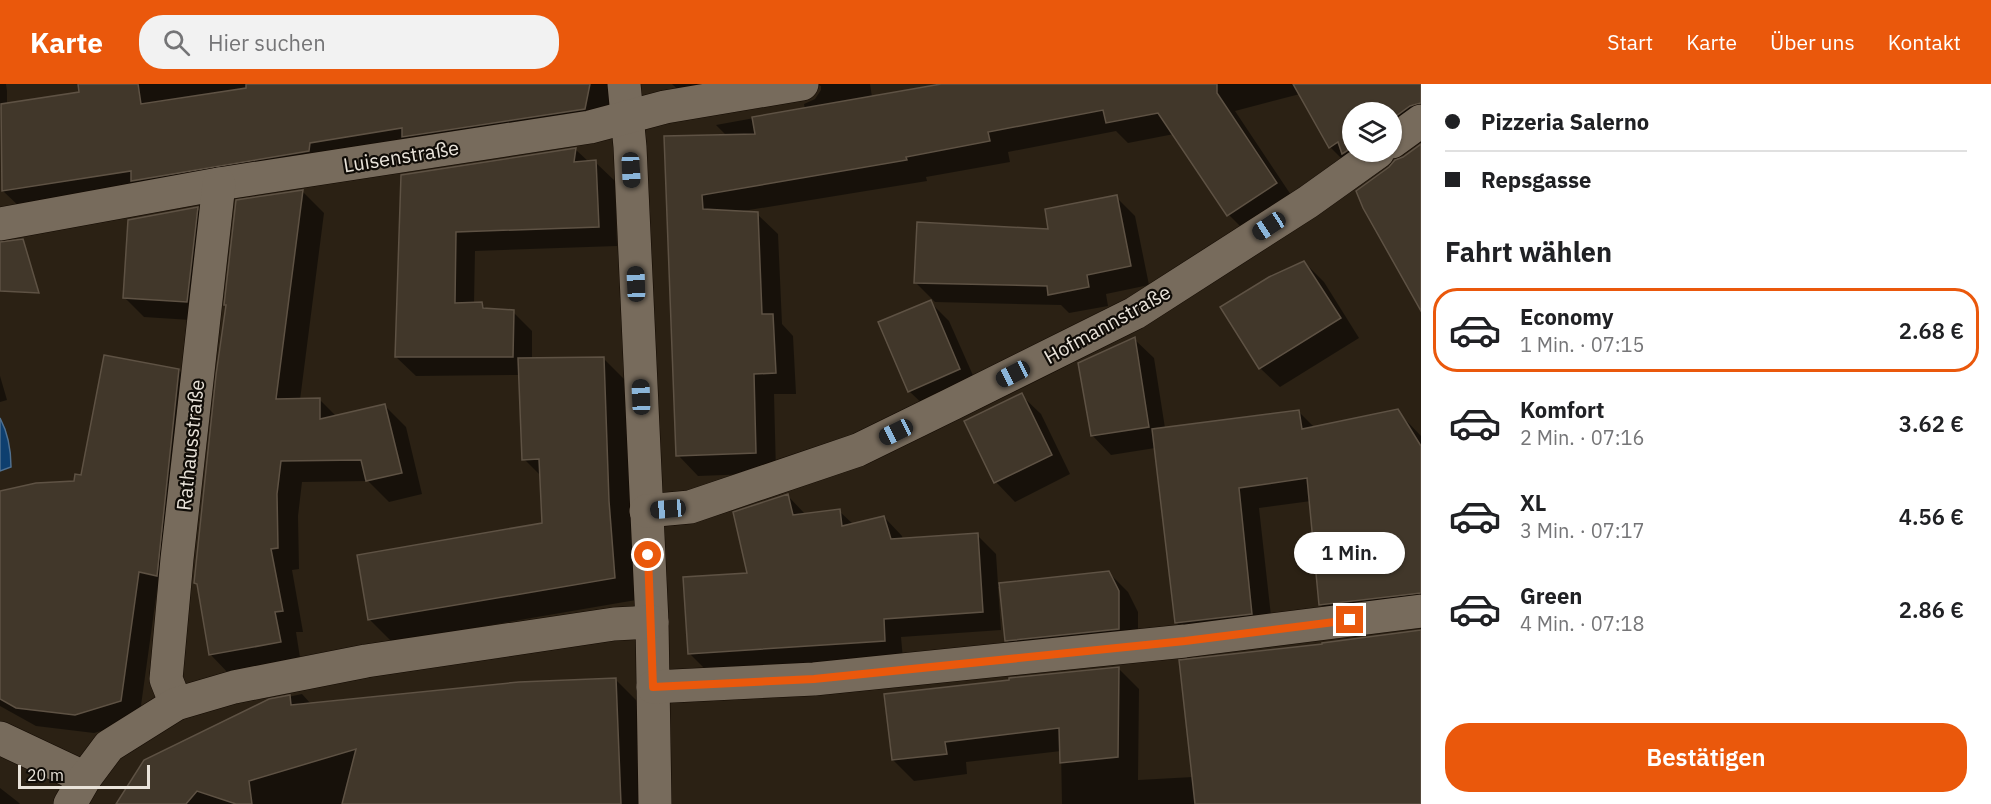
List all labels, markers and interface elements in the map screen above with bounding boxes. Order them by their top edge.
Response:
search box [139,15,559,69]
text: Karte [30,24,103,61]
icon: search [160,26,193,59]
text: Hier suchen [208,28,326,57]
text: Start [1607,28,1653,56]
text: Karte [1686,28,1737,56]
text: Über uns [1770,28,1855,56]
text: Kontakt [1888,28,1961,56]
map controls [1342,102,1402,162]
button: layers [1342,102,1402,162]
text: Pizzeria Salerno [1481,107,1649,136]
street label: Luisenstraße [341,134,461,178]
car [621,152,641,188]
text: Repsgasse [1481,165,1591,194]
car [1249,209,1289,243]
text: Fahrt wählen [1445,234,1612,269]
car [626,266,646,302]
street label: Hofmannstraße [1039,278,1175,370]
text: Economy [1520,302,1614,331]
icon: car [1448,303,1502,357]
text: 2.68 € [1899,316,1964,345]
text: 1 Min. · 07:15 [1520,331,1645,358]
car [993,358,1033,390]
street label: Rathausstraße [170,378,210,512]
car [631,379,651,415]
text: Komfort [1520,395,1605,424]
icon: car [1448,396,1502,450]
text: 3.62 € [1899,409,1964,438]
car [876,416,916,448]
text: 2 Min. · 07:16 [1520,424,1645,451]
text: XL [1520,488,1546,517]
icon: car [1448,489,1502,543]
car [649,498,687,520]
text: 4.56 € [1899,502,1964,531]
text: 3 Min. · 07:17 [1520,517,1645,544]
callout: 1 Min. [1294,533,1406,575]
text: 1 Min. [1321,539,1378,566]
route start [634,541,661,568]
text: Green [1520,581,1582,610]
icon: car [1448,582,1502,636]
text: 2.86 € [1899,595,1964,624]
route end [1336,606,1363,633]
text: 4 Min. · 07:18 [1520,610,1645,637]
button: Bestätigen [1445,723,1967,792]
scale bar [18,762,150,790]
text: 20 m [27,765,64,785]

